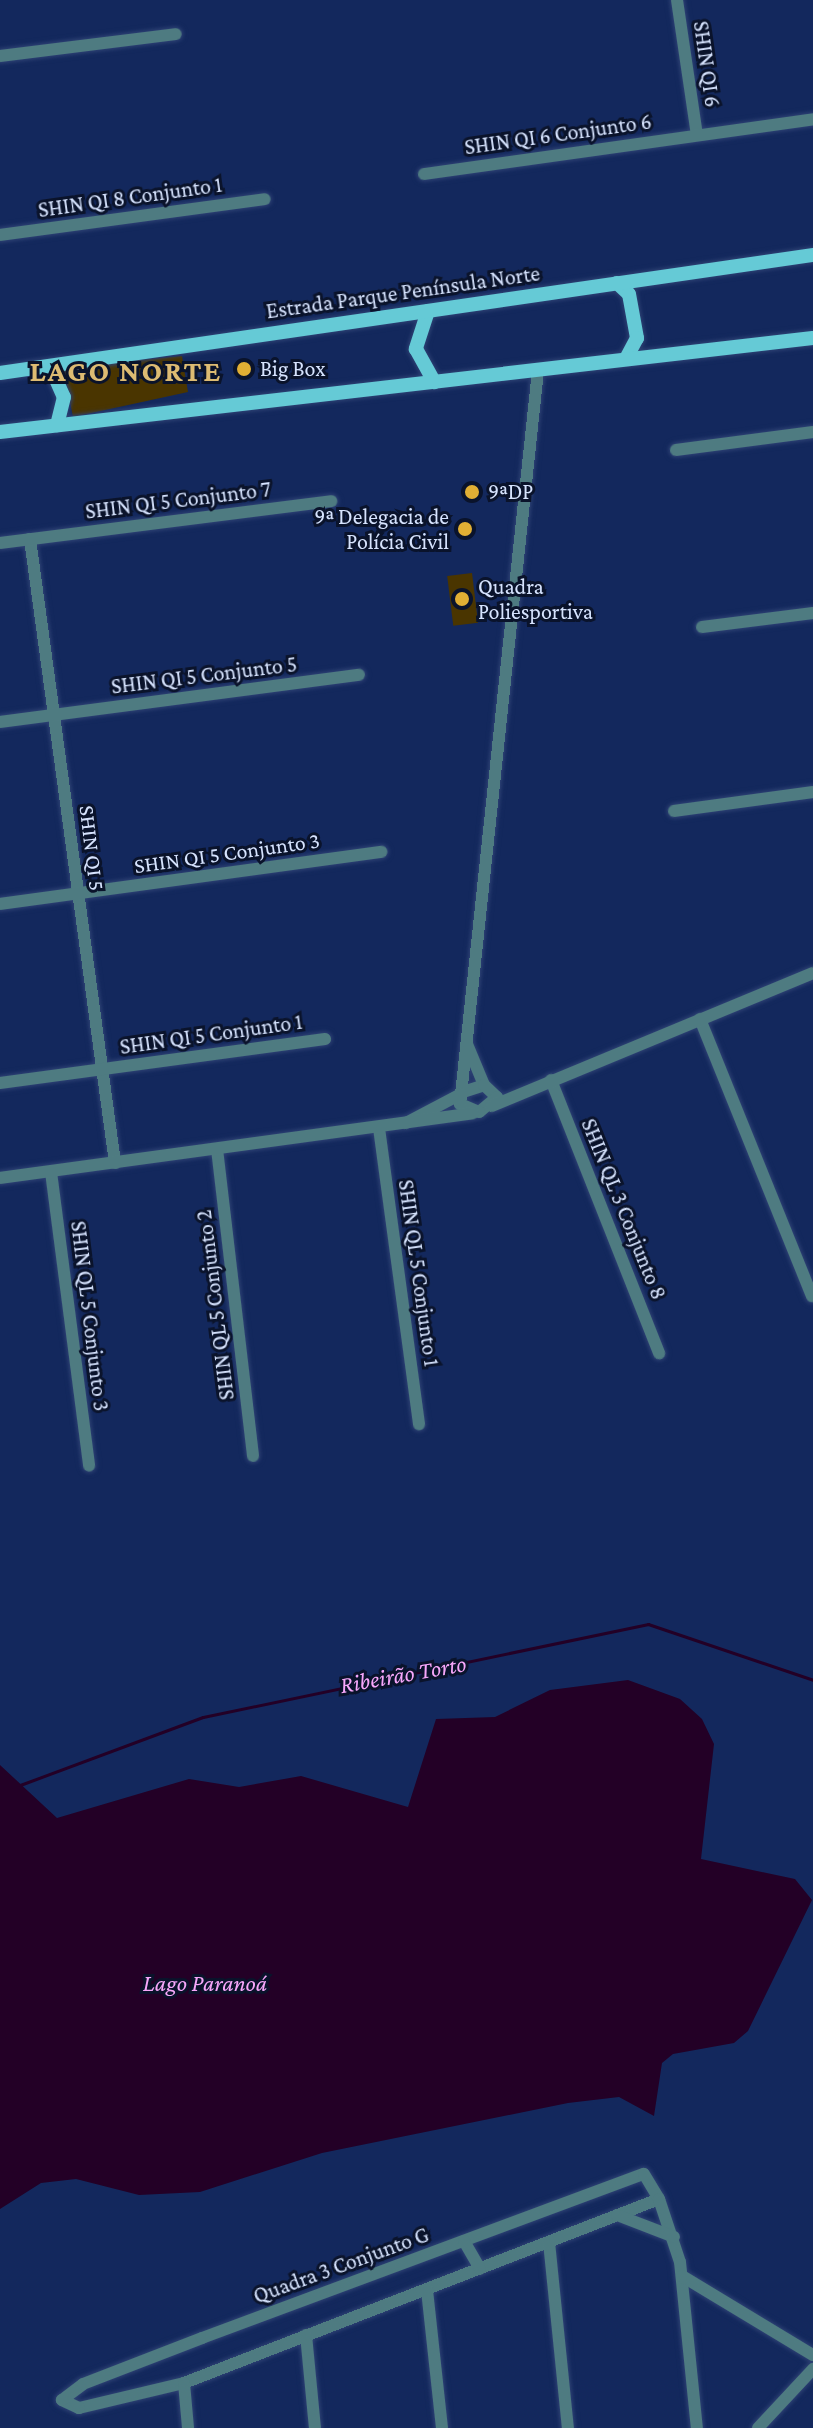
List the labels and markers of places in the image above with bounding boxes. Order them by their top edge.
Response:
place label: Big Box [260,356,326,382]
marker: Big Box [235,360,253,378]
place label: 9ªDP [488,479,533,505]
marker: 9ªDP [463,483,481,501]
place label: 9ª Delegacia de Polícia Civil [314,503,449,554]
marker: 9ª Delegacia de Polícia Civil [456,520,474,538]
place label: Quadra Poliesportiva [478,573,593,624]
marker: Quadra Poliesportiva [453,590,471,608]

